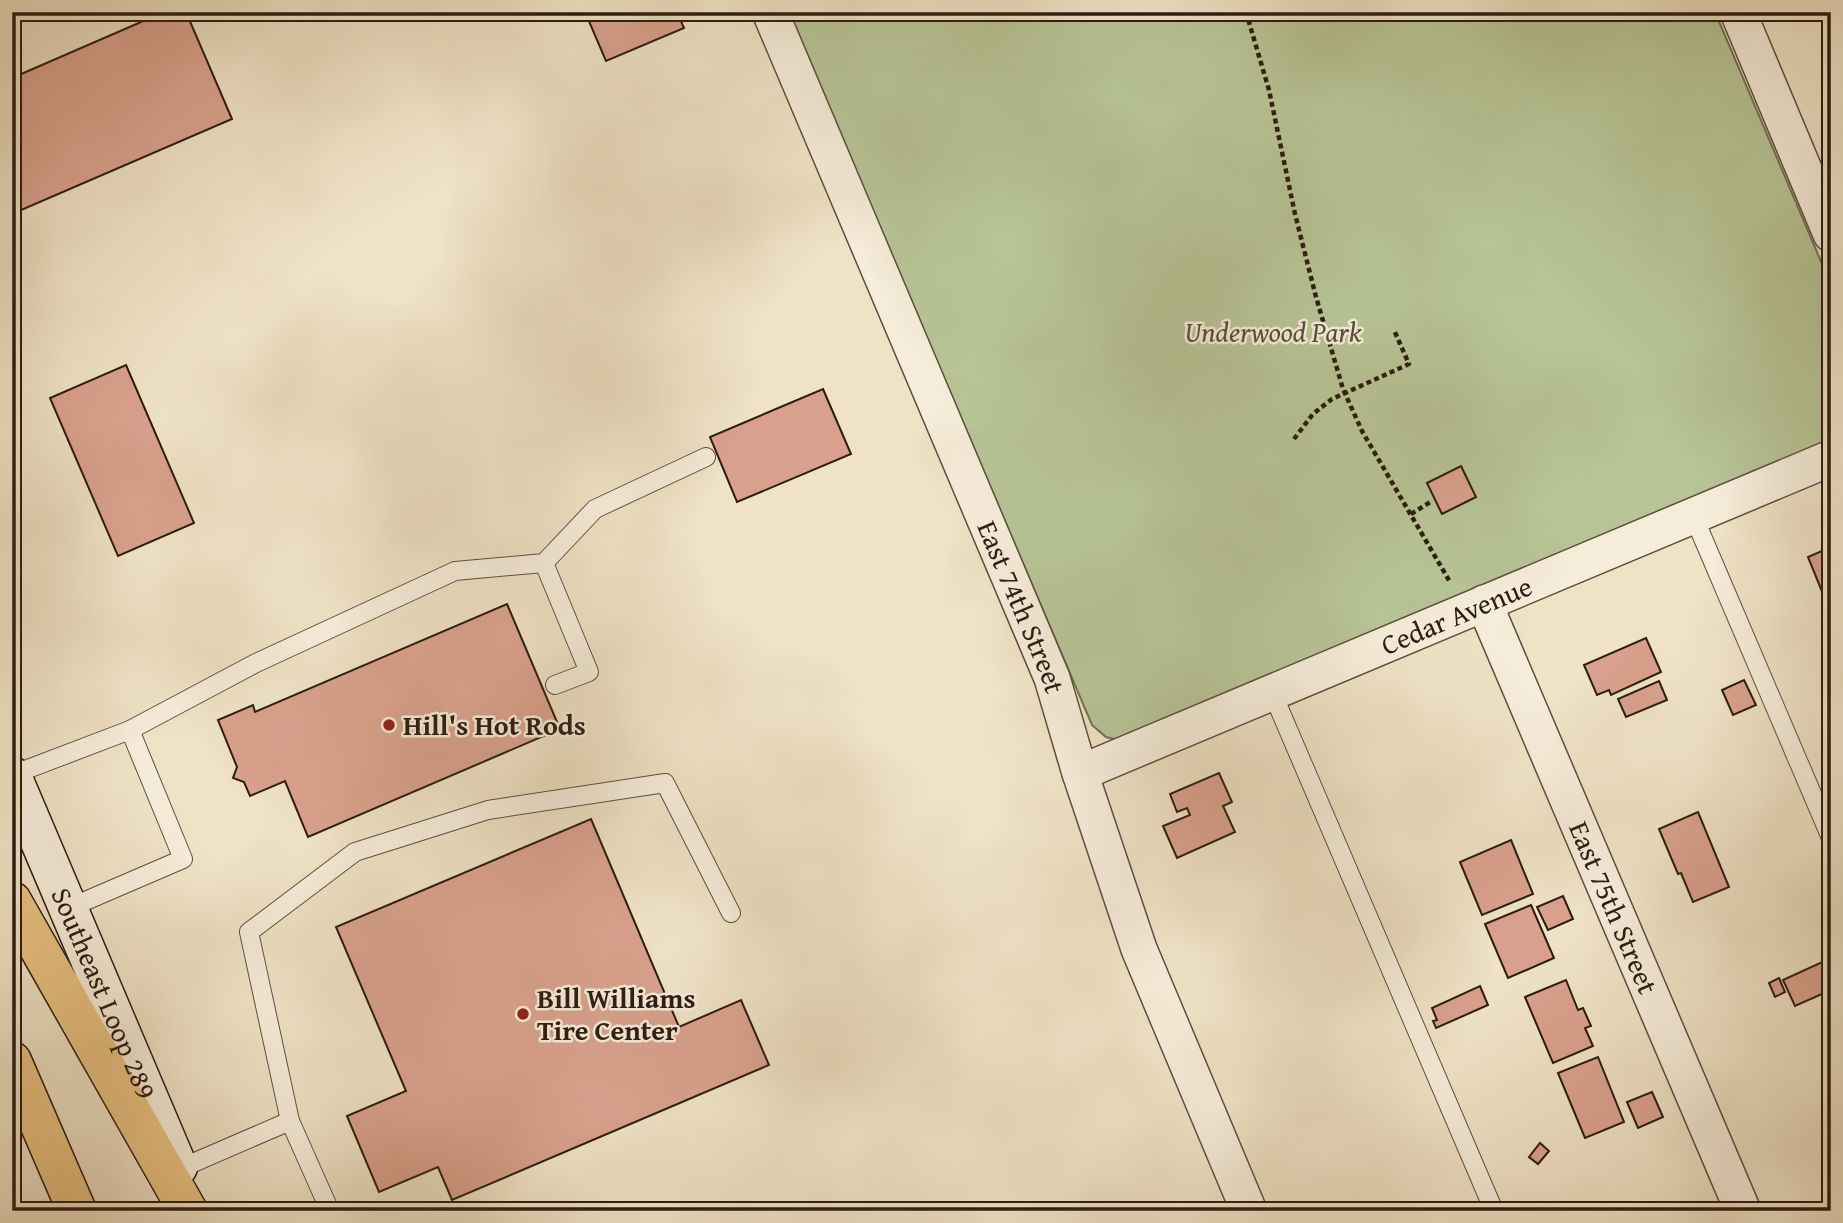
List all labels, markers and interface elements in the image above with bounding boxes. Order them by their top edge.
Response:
park label: Underwood Park [1184,311,1362,352]
street label: East 74th Street [968,514,1076,698]
street label: Cedar Avenue [1374,565,1538,665]
place label: Hill's Hot Rods [403,704,586,745]
marker: Hill's Hot Rods [381,717,397,733]
street label: East 75th Street [1559,815,1669,1000]
street label: Southeast Loop 289 [42,881,168,1105]
place label: Bill Williams Tire Center [537,977,695,1050]
marker: Bill Williams Tire Center [515,1006,531,1022]

